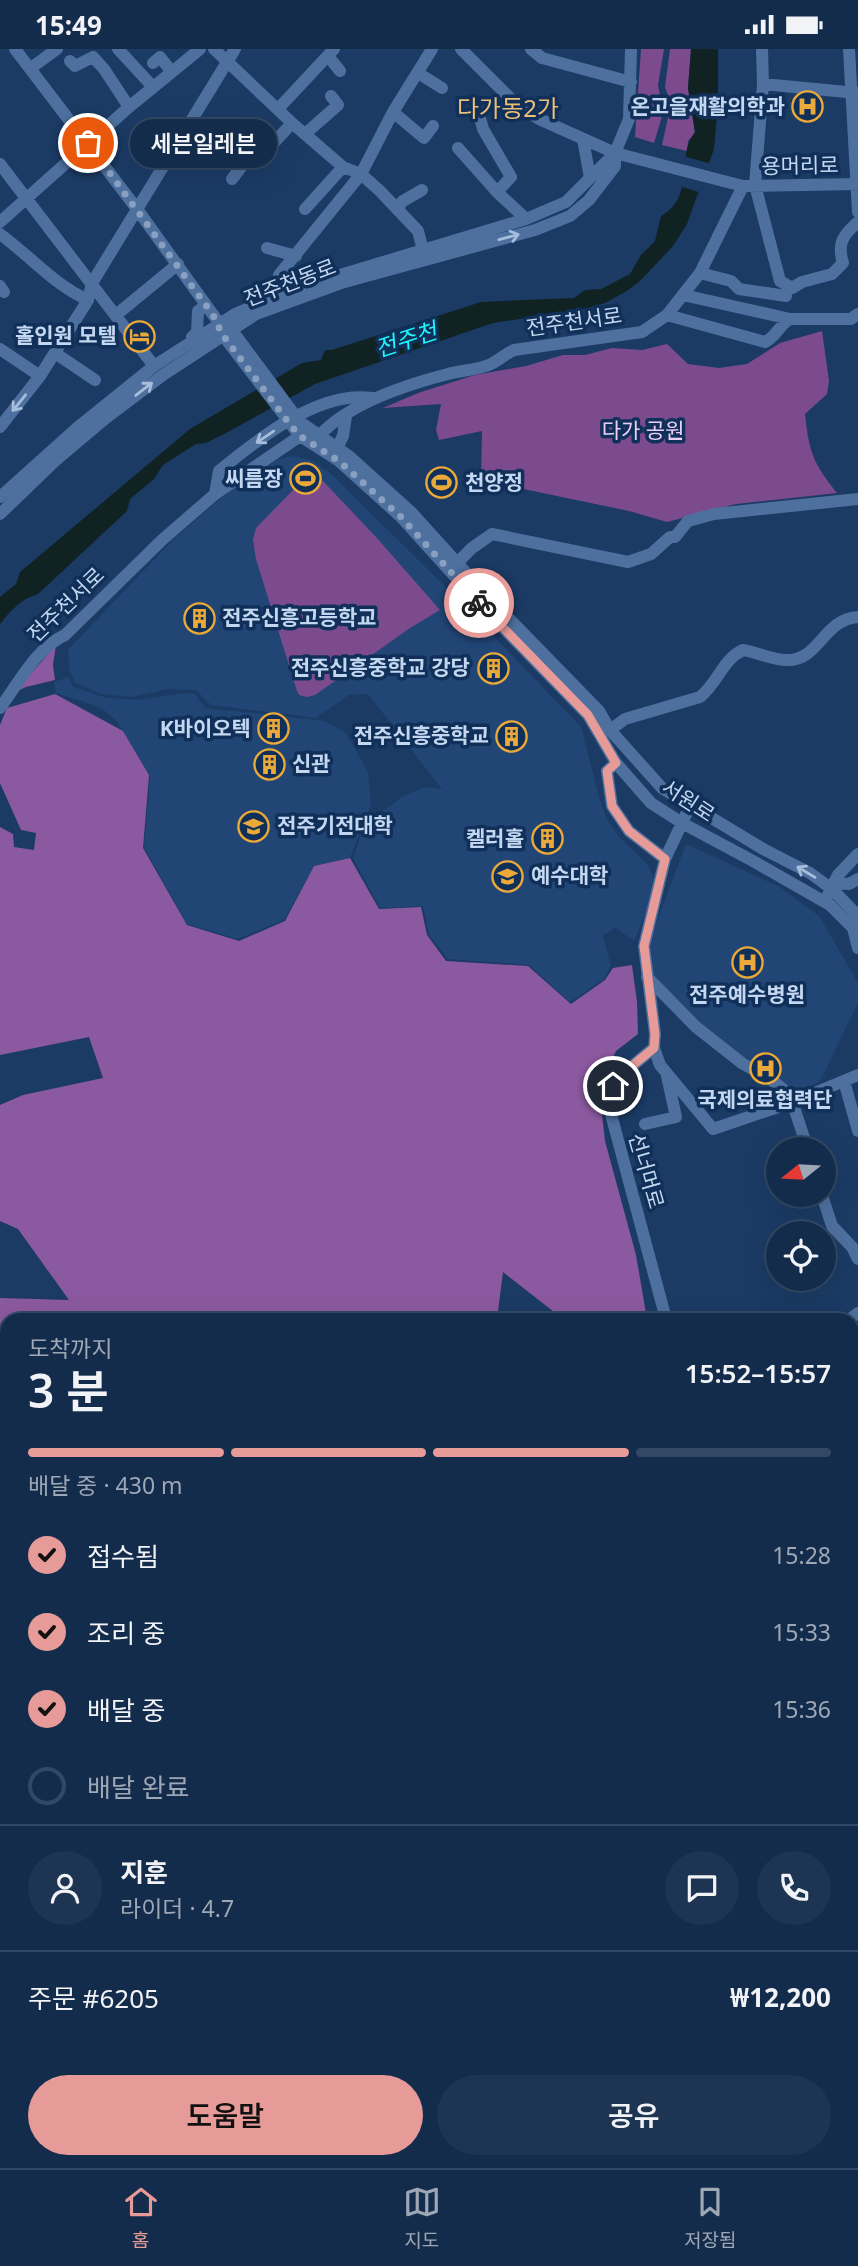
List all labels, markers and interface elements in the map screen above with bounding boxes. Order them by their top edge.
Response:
text: 15:49 [35,7,102,43]
hospital icon: 온고을재활의학과 [791,90,825,124]
district label: 다가동2가 [457,91,559,124]
place label: 온고을재활의학과 [630,92,785,120]
pin [58,113,118,173]
callout: 세븐일레븐 [130,119,277,168]
icon: bag [69,124,107,162]
text: 세븐일레븐 [151,127,256,159]
street label: 용머리로 [761,150,839,180]
one-way arrow [497,230,519,243]
street label: 전주천동로 [240,252,340,312]
street label: 전주천서로 [524,300,624,342]
water label: 전주천 [371,313,444,364]
hotel icon: 홀인원 모텔 [123,319,157,353]
place label: 홀인원 모텔 [15,321,117,349]
one-way arrow [134,381,153,396]
one-way arrow [11,394,26,412]
park label: 다가 공원 [602,416,684,444]
one-way arrow [256,430,275,444]
sports icon: 씨름장 [289,462,323,496]
place label: 씨름장 [225,464,283,492]
sports icon: 천양정 [425,466,459,500]
place label: 천양정 [465,468,523,496]
street label: 전주천서로 [21,561,110,648]
courier [444,568,514,638]
icon: bike [460,584,498,622]
building icon: 전주신흥고등학교 [182,601,216,635]
place label: 전주신흥고등학교 [222,603,377,631]
building icon: 전주신흥중학교 강당 [476,651,510,685]
place label: 전주신흥중학교 강당 [291,653,470,681]
building icon: K바이오텍 [257,712,291,746]
place label: K바이오텍 [160,714,251,742]
building icon: 전주신흥중학교 [495,719,529,753]
place label: 전주신흥중학교 [354,721,489,749]
building icon: 신관 [252,747,286,781]
place label: 신관 [292,749,331,777]
street label: 서원로 [657,773,720,828]
school or university icon: 전주기전대학 [237,809,271,843]
place label: 전주기전대학 [277,811,393,839]
building icon: 켈러홀 [530,822,564,856]
place label: 켈러홀 [466,824,524,852]
school or university icon: 예수대학 [491,859,525,893]
place label: 예수대학 [531,861,608,889]
one-way arrow [797,865,817,879]
hospital icon: 전주예수병원 [730,946,764,980]
place label: 전주예수병원 [689,980,805,1008]
hospital icon: 국제의료협력단 [748,1051,782,1085]
pin [583,1056,643,1116]
icon: home [594,1067,632,1105]
place label: 국제의료협력단 [697,1085,833,1113]
street label: 선너머로 [623,1130,671,1212]
north arrow [766,1137,836,1207]
map controls [766,1137,836,1291]
button: locate [766,1221,836,1291]
text: 도착까지 [28,1332,113,1364]
text: 15:52–15:57 [685,1355,831,1391]
text: 3 분 [28,1359,109,1421]
text: 배달 중 · 430 m [28,1469,183,1501]
icon: check [28,1536,66,1574]
text: 접수됨 [87,1538,159,1574]
text: 15:28 [772,1539,831,1571]
icon: check [28,1613,66,1651]
text: 조리 중 [87,1615,166,1651]
text: 15:33 [772,1616,831,1648]
icon: check [28,1690,66,1728]
text: 배달 중 [87,1692,166,1728]
text: 15:36 [772,1693,831,1725]
text: 배달 완료 [87,1769,189,1805]
button: person [28,1851,102,1925]
button: chat [665,1851,739,1925]
button: phone [757,1851,831,1925]
text: 지훈 [120,1854,168,1890]
text: 라이더 · 4.7 [120,1892,234,1924]
text: ₩12,200 [730,1979,831,2015]
text: 주문 #6205 [28,1980,159,2016]
button: 도움말 [28,2075,423,2155]
button: 공유 [437,2075,831,2155]
tab: 홈 [122,2183,160,2253]
tab: 지도 [403,2183,441,2253]
tab: 저장됨 [684,2183,736,2253]

